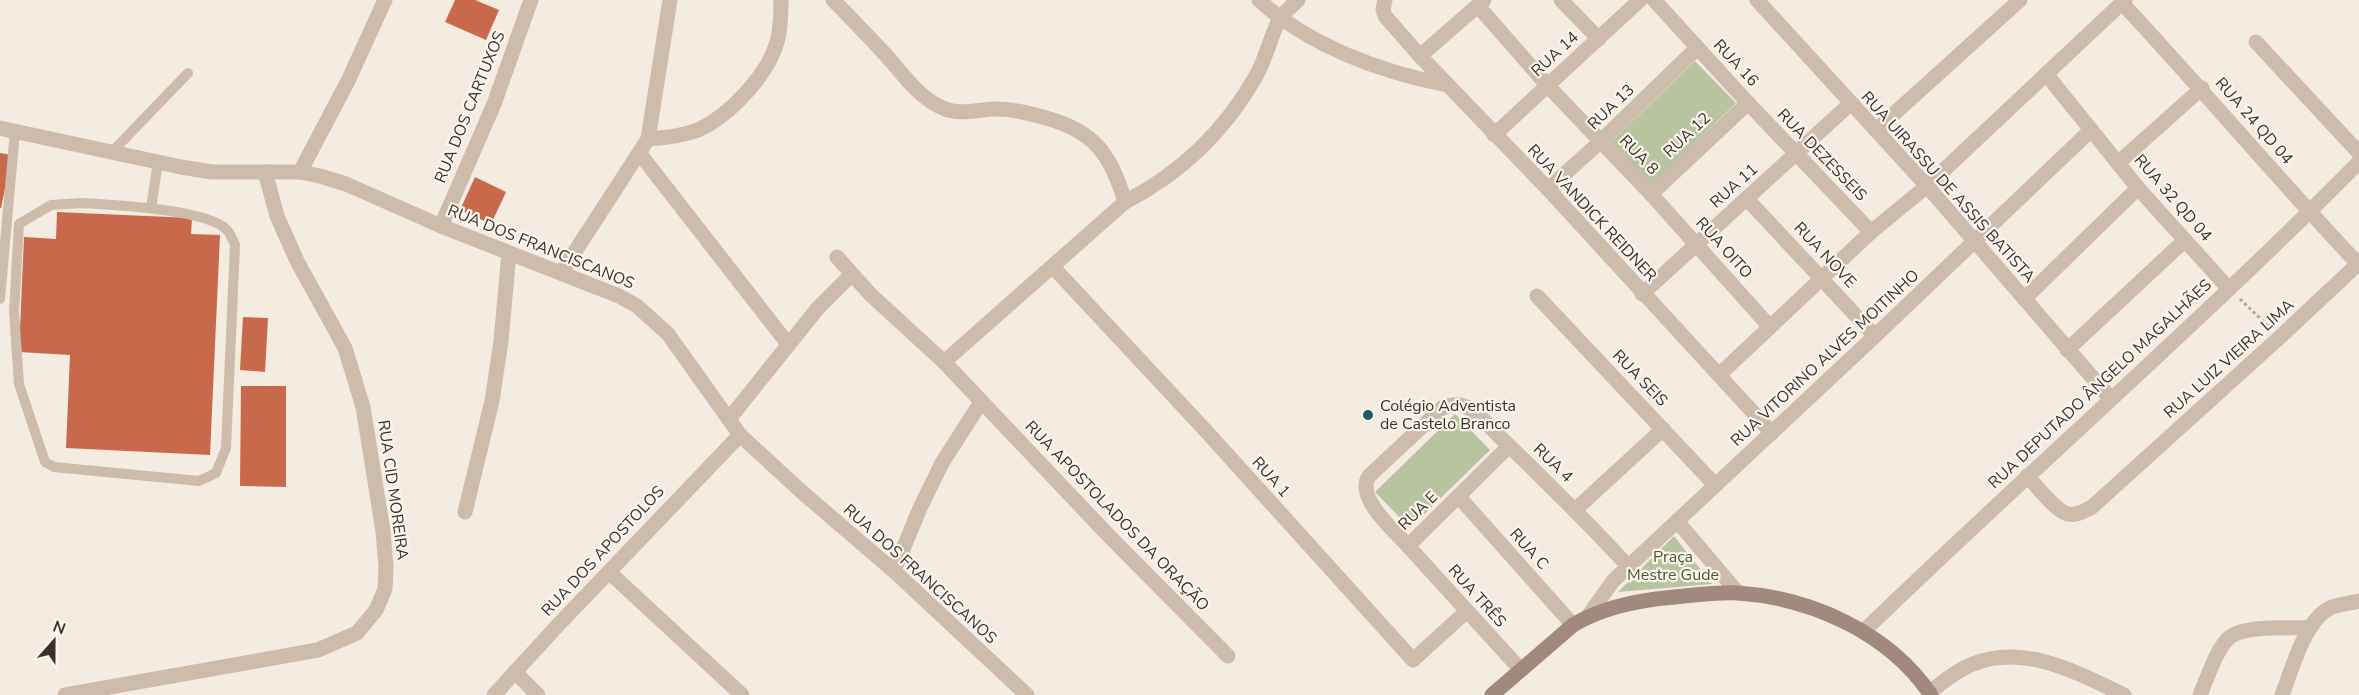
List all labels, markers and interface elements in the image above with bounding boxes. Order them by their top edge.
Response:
street label: RUA 14 [1527,26,1584,82]
street label: RUA DOS CARTUXOS [429,28,511,186]
street label: RUA 16 [1708,35,1764,91]
street label: RUA 24 QD 04 [2210,73,2298,170]
street label: RUA 13 [1583,79,1639,135]
street label: RUA UIRASSU DE ASSIS BATISTA [1856,87,2040,288]
street label: RUA DEZESSEIS [1772,104,1872,206]
street label: RUA 12 [1659,107,1715,163]
street label: RUA 8 [1615,130,1663,180]
street label: RUA VANDICK REIDNER [1522,140,1662,287]
street label: RUA 32 QD 04 [2129,150,2217,247]
street label: RUA 11 [1705,159,1763,213]
street label: RUA DOS FRANCISCANOS [444,199,638,295]
street label: RUA OITO [1691,213,1757,283]
street label: RUA NOVE [1789,217,1861,293]
street label: RUA VITORINO ALVES MOITINHO [1726,265,1924,451]
street label: RUA DEPUTADO ÂNGELO MAGALHÃES [1983,274,2217,494]
street label: RUA LUIZ VIEIRA LIMA [2159,294,2299,424]
street label: RUA SEIS [1607,345,1673,411]
place label: Colégio Adventista de Castelo Branco [1380,395,1516,435]
marker: Colégio Adventista de Castelo Branco [1361,408,1375,422]
street label: RUA APOSTOLADOS DA ORAÇÃO [1020,416,1214,616]
street label: RUA CID MOREIRA [372,419,414,562]
street label: RUA 4 [1528,439,1578,488]
street label: RUA 1 [1247,452,1295,502]
street label: RUA DOS APOSTOLOS [537,481,669,621]
street label: RUA E [1393,487,1443,535]
street label: RUA DOS FRANCISCANOS [838,499,1002,649]
street label: RUA C [1504,523,1554,575]
park label: Praça Mestre Gude [1627,546,1719,586]
street label: RUA TRÊS [1443,560,1511,632]
north arrow [24,611,84,671]
text: N [49,616,69,640]

